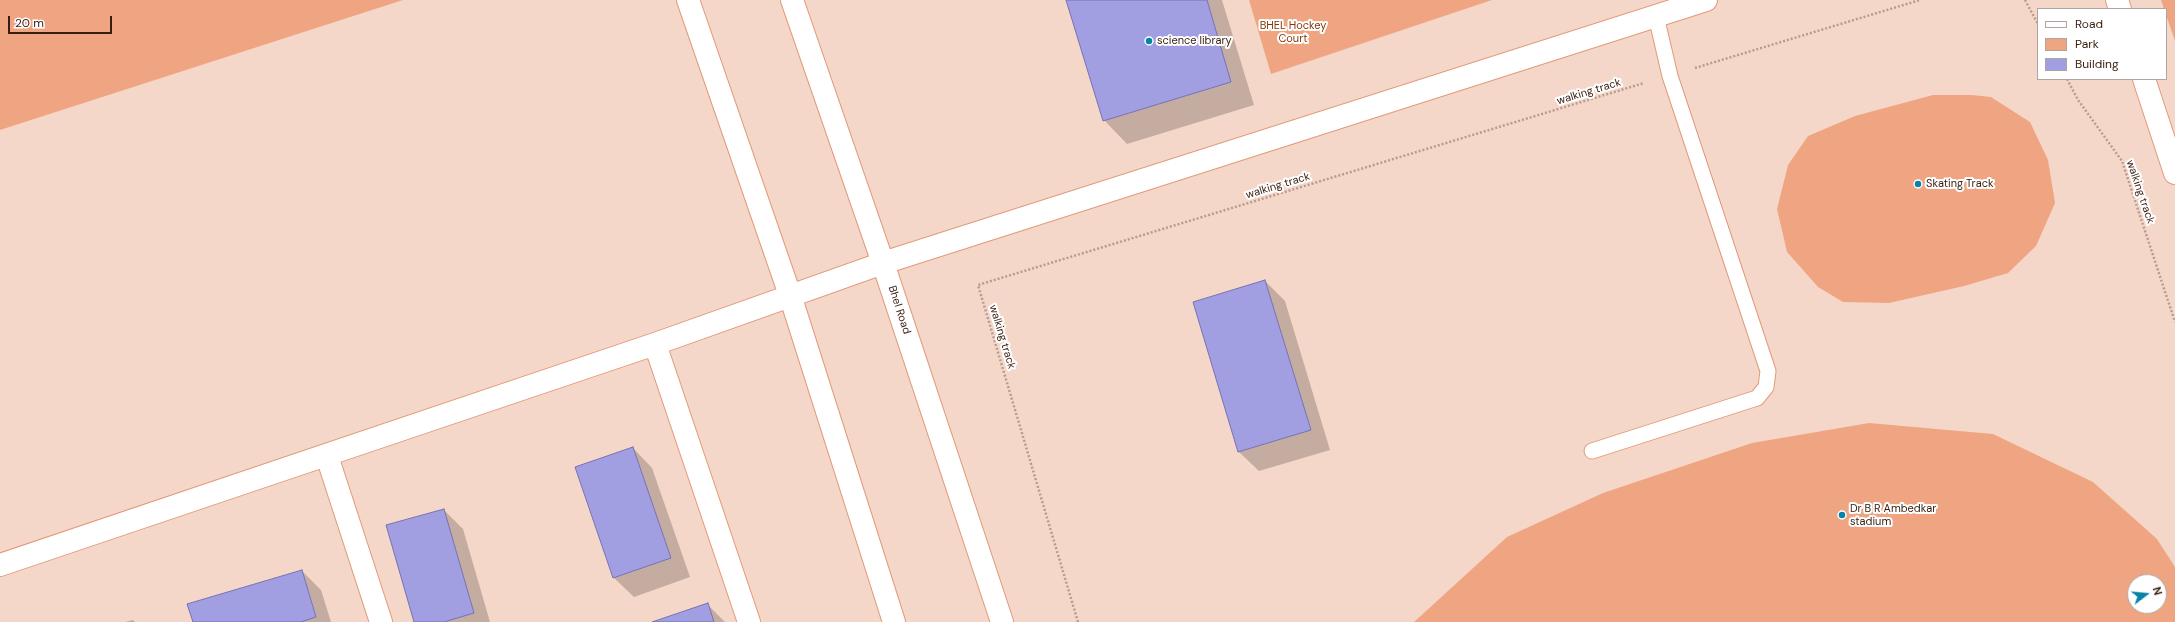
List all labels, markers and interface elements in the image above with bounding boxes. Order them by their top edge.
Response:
scale bar [10,8,114,34]
legend [2037,8,2167,80]
text: 20 m [15,15,44,31]
text: Road [2075,16,2103,32]
park label: BHEL Hockey Court [1260,19,1326,45]
place label: science library [1157,34,1232,48]
marker: science library [1144,36,1154,46]
text: Park [2075,36,2099,52]
text: Building [2075,56,2119,72]
street label: walking track [1555,76,1623,108]
street label: walking track [2123,158,2157,226]
street label: walking track [1244,170,1312,202]
place label: Skating Track [1926,177,1993,191]
marker: Skating Track [1913,179,1923,189]
street label: Bhel Road [885,284,913,336]
street label: walking track [986,303,1018,371]
place label: Dr B R Ambedkar stadium [1850,502,1936,528]
marker: Dr B R Ambedkar stadium [1837,510,1847,520]
north arrow [2127,574,2167,614]
text: N [2150,585,2165,597]

